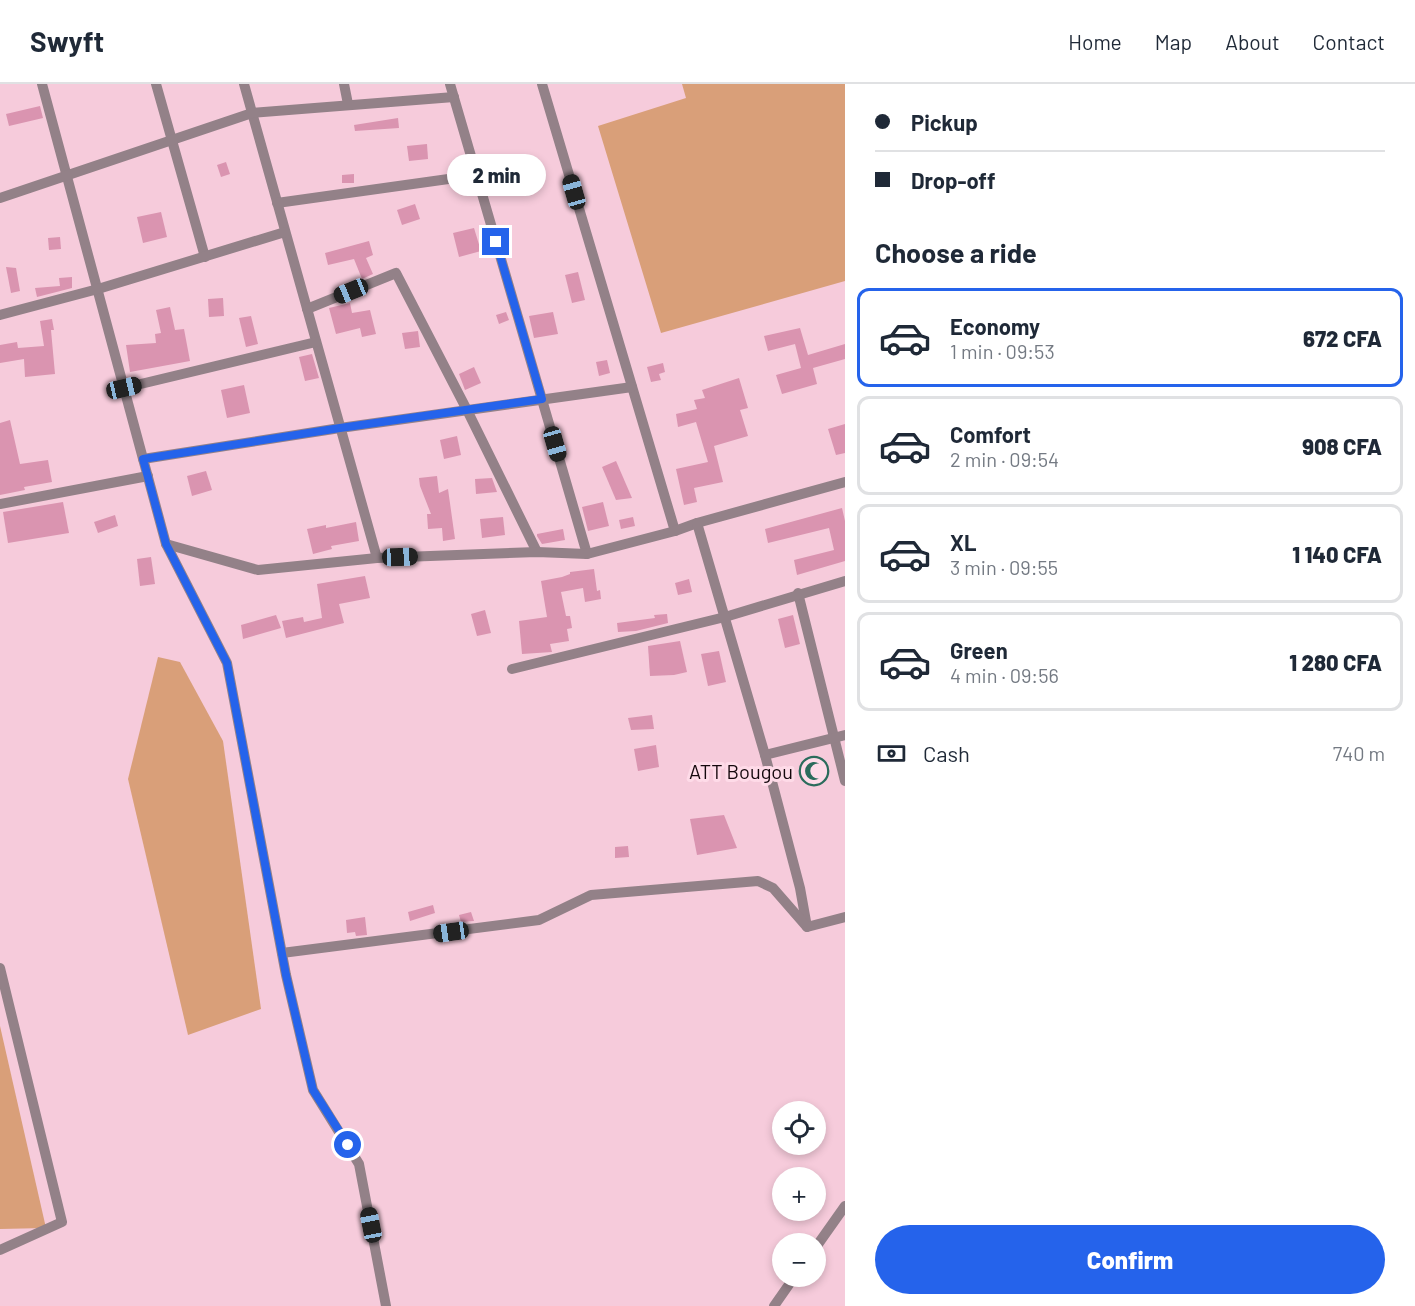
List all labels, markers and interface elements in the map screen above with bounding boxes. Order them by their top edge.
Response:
text: Swyft [30,24,104,58]
text: Home [1068,29,1122,54]
text: Map [1155,29,1192,54]
text: About [1225,29,1280,54]
text: Contact [1313,29,1385,54]
text: Pickup [911,109,978,135]
callout: 2 min [446,155,546,197]
text: 2 min [472,163,521,187]
text: Drop-off [911,167,995,193]
car [560,172,588,212]
route end [482,228,509,255]
text: Choose a ride [875,236,1037,268]
car [331,276,371,306]
icon: car [878,311,932,365]
text: Economy [950,313,1040,339]
text: 672 CFA [1303,325,1382,351]
text: 1 min · 09:53 [950,339,1055,363]
car [104,375,144,401]
icon: car [878,419,932,473]
text: Comfort [950,421,1031,447]
car [541,424,569,464]
text: 908 CFA [1302,433,1382,459]
text: 2 min · 09:54 [950,447,1059,471]
icon: car [878,527,932,581]
text: XL [950,529,976,555]
text: 1 140 CFA [1292,541,1382,567]
car [382,547,418,567]
text: 3 min · 09:55 [950,555,1058,579]
icon: car [878,635,932,689]
text: Green [950,637,1008,663]
text: 1 280 CFA [1289,649,1382,675]
text: 4 min · 09:56 [950,663,1059,687]
icon: cash [875,737,908,770]
text: Cash [923,740,970,766]
text: 740 m [1333,741,1385,765]
mosque icon: ATT Bougou [798,755,830,787]
place label: ATT Bougou [689,759,793,783]
car [432,921,470,943]
map controls [772,1101,826,1287]
button: locate [772,1101,826,1155]
route start [334,1131,361,1158]
button: + [772,1167,826,1221]
car [359,1206,383,1244]
button: Confirm [875,1225,1385,1294]
button: − [772,1233,826,1287]

